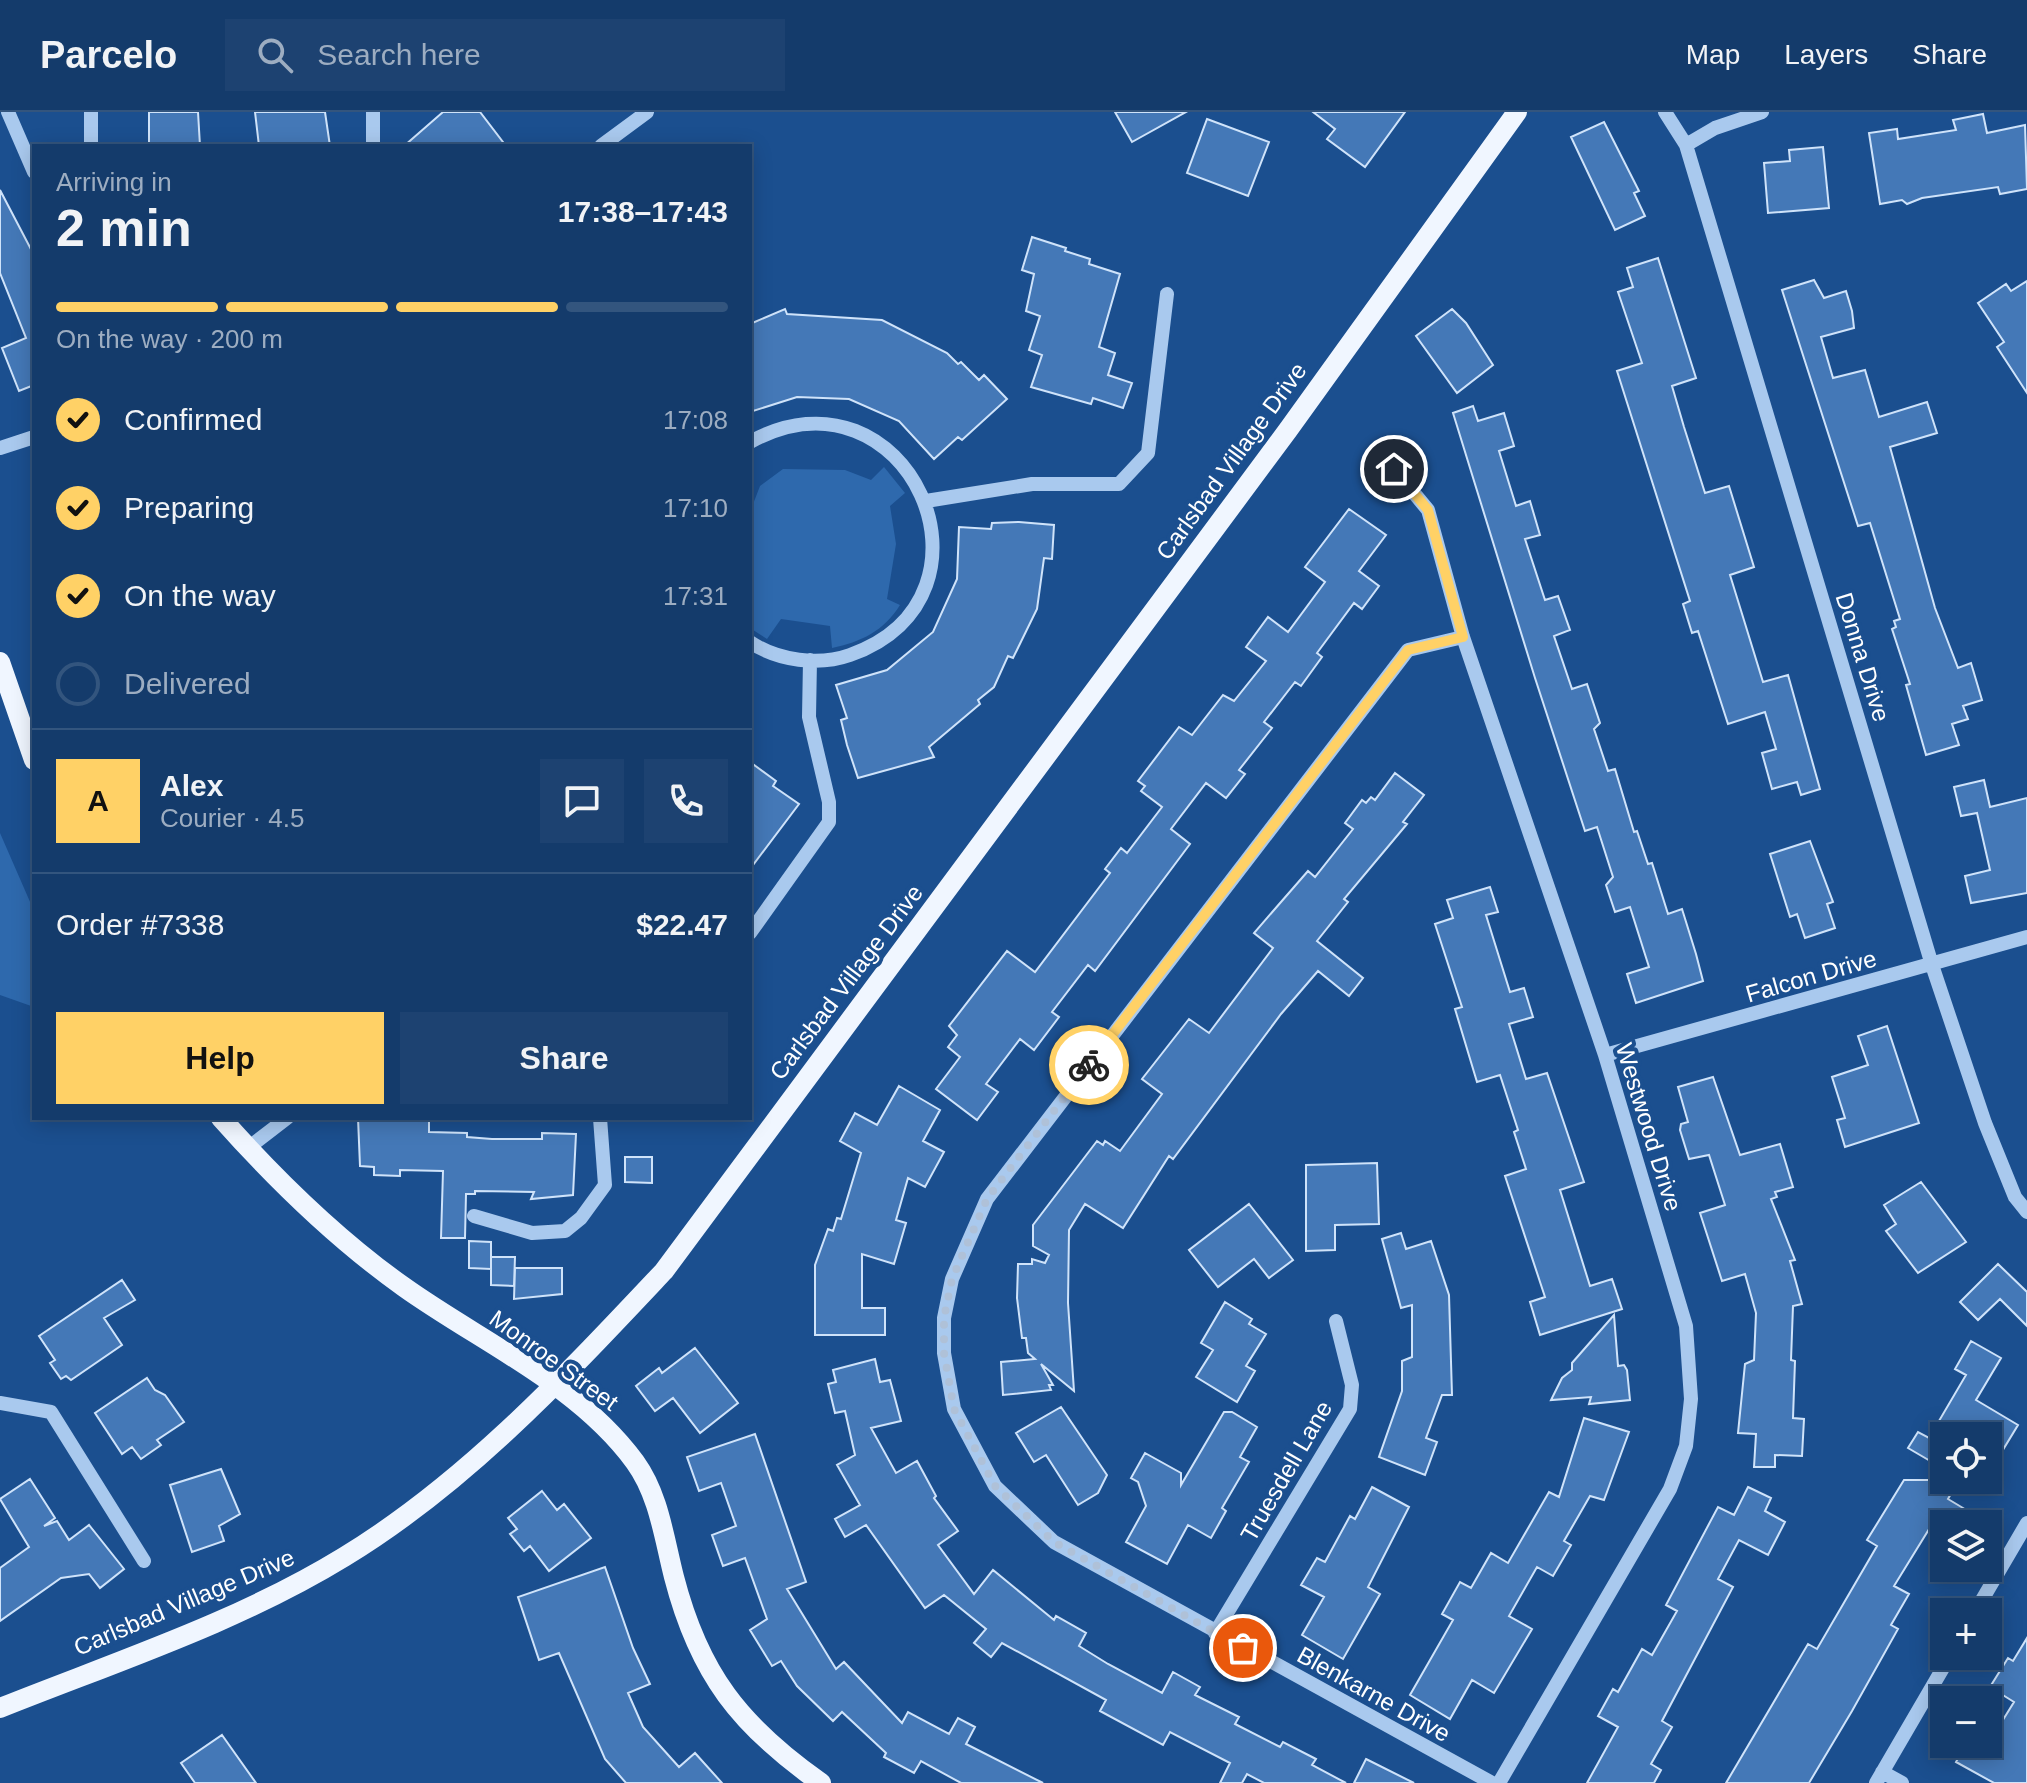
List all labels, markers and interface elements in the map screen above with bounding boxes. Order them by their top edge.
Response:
search box [225,19,785,91]
icon: search [253,33,297,77]
text: Parcelo [40,34,177,76]
text: Search here [317,38,481,71]
text: Map [1686,39,1740,70]
text: Layers [1784,39,1868,70]
text: Share [1912,39,1987,70]
text: Arriving in [56,167,172,197]
text: 17:38–17:43 [558,195,728,228]
text: 2 min [56,199,192,257]
text: On the way · 200 m [56,324,283,354]
street label: Carlsbad Village Drive [1150,357,1312,565]
icon: check [56,398,100,442]
text: Confirmed [124,403,262,436]
text: 17:08 [663,405,728,435]
pin [1360,435,1428,503]
icon: home [1372,447,1416,491]
icon: check [56,486,100,530]
text: Preparing [124,491,254,524]
text: 17:10 [663,493,728,523]
icon: check [56,574,100,618]
text: On the way [124,579,276,612]
text: 17:31 [663,581,728,611]
street label: Donna Drive [1831,589,1895,725]
text: Delivered [124,667,251,700]
button: chat [540,759,624,843]
button: phone [644,759,728,843]
text: Alex [160,769,223,802]
text: A [87,784,109,817]
text: Courier · 4.5 [160,803,305,833]
street label: Carlsbad Village Drive [764,879,928,1085]
text: Order #7338 [56,908,224,941]
text: $22.47 [636,908,728,941]
street label: Falcon Drive [1743,944,1879,1008]
button: Help [56,1012,384,1104]
button: Share [400,1012,728,1104]
courier [1049,1025,1129,1105]
street label: Westwood Drive [1611,1040,1687,1214]
icon: bike [1067,1043,1111,1087]
street label: Monroe Street [485,1304,624,1416]
street label: Truesdell Lane [1235,1396,1337,1546]
map controls [1930,1422,2002,1758]
button: locate [1930,1422,2002,1494]
button: layers [1930,1510,2002,1582]
street label: Carlsbad Village Drive [70,1543,298,1661]
button: + [1930,1598,2002,1670]
pin [1209,1614,1277,1682]
icon: bag [1221,1626,1265,1670]
street label: Blenkarne Drive [1293,1641,1455,1747]
button: − [1930,1686,2002,1758]

